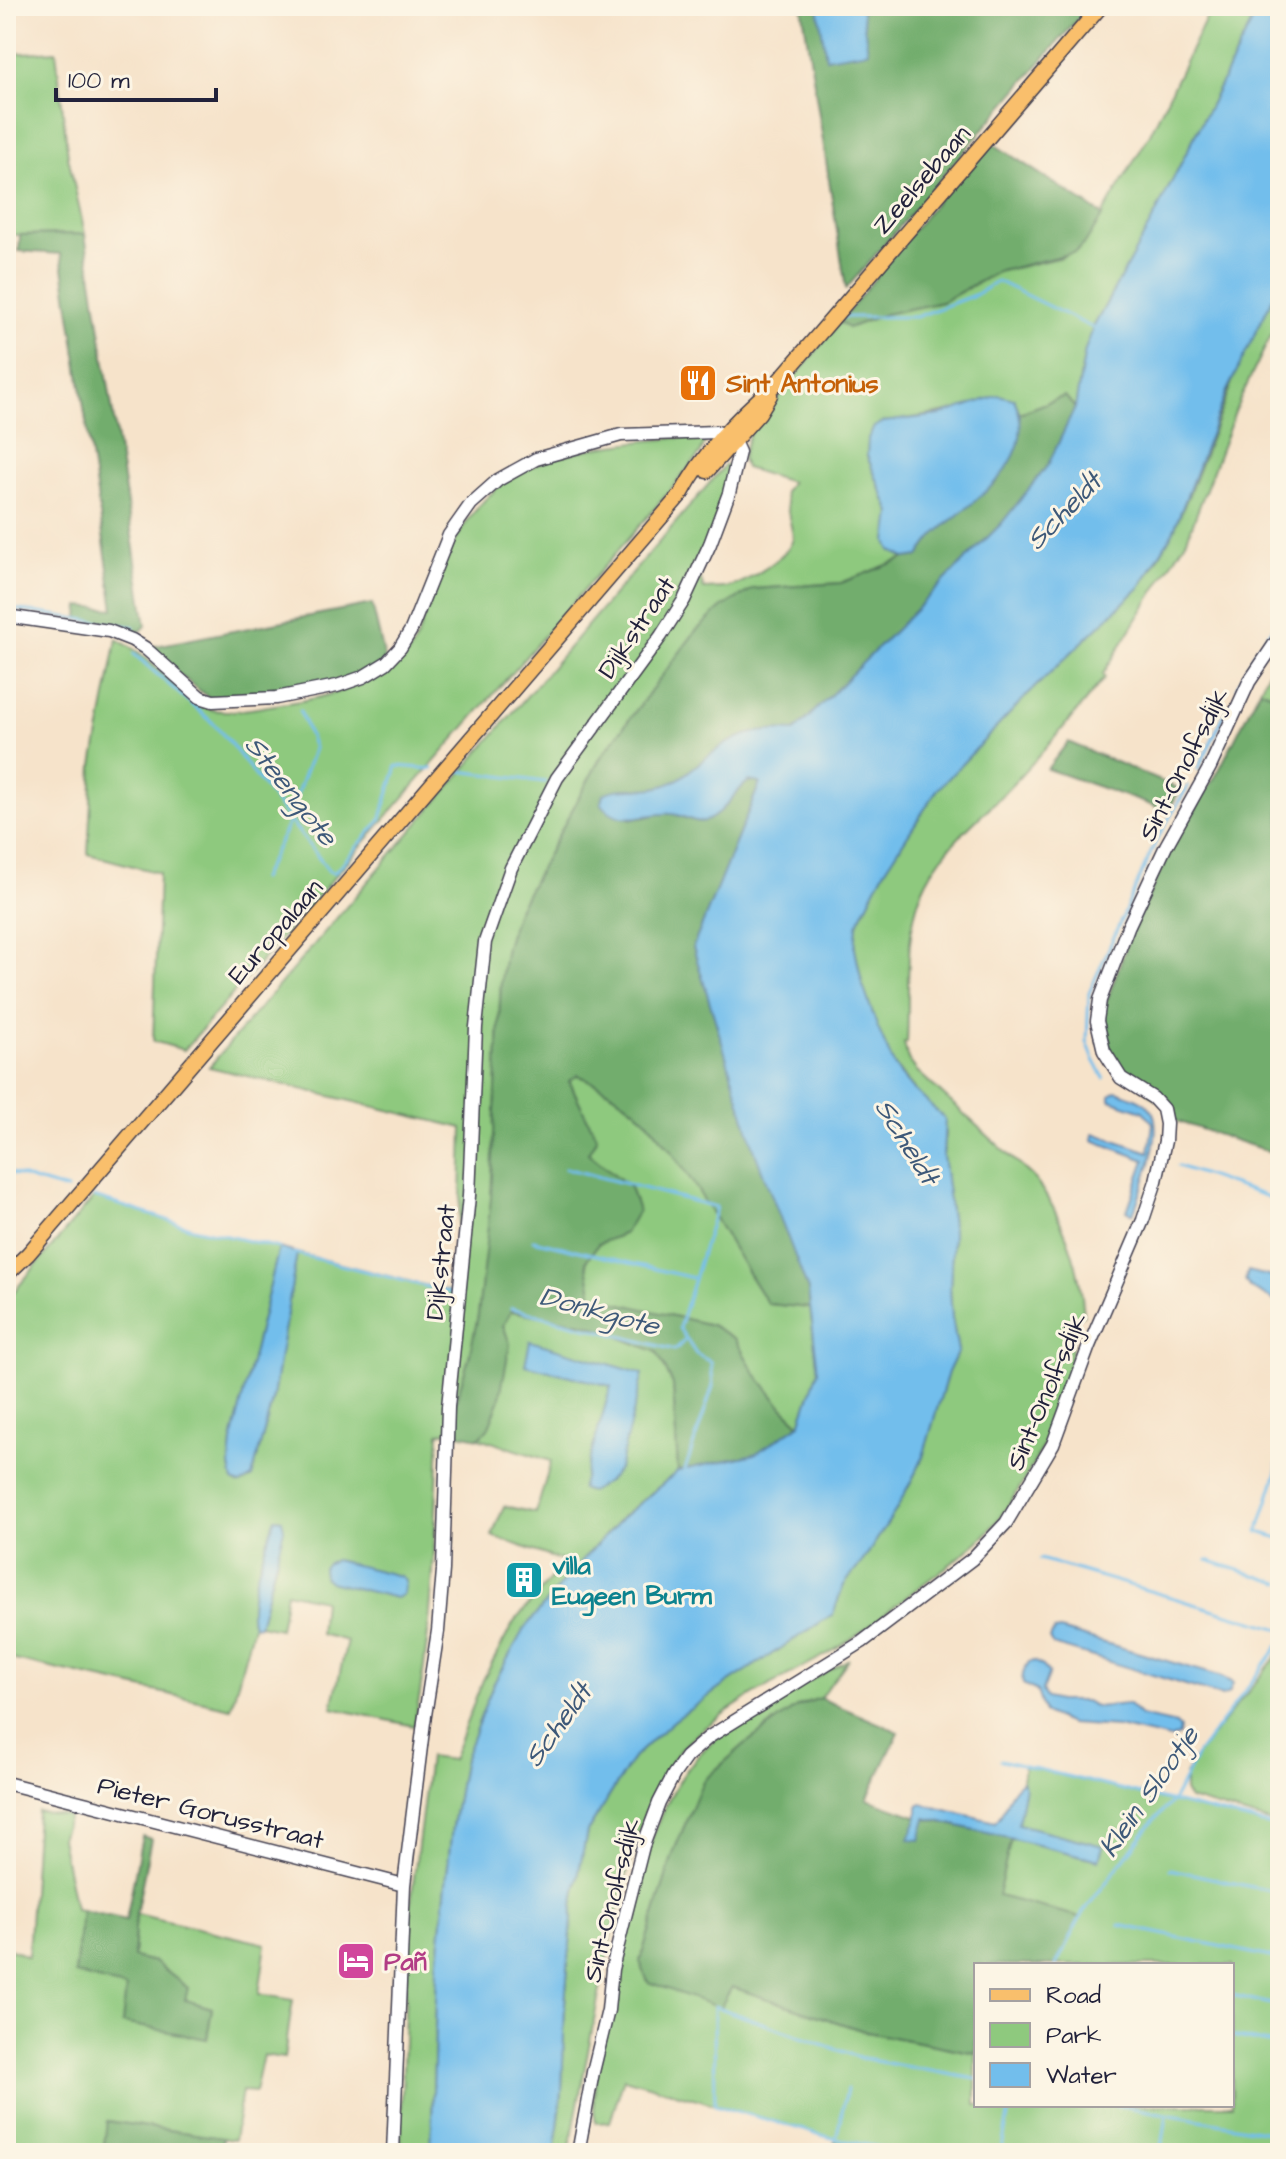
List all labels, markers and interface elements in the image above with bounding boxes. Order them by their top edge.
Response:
scale bar [56,52,216,102]
text: 100 m [68,64,130,98]
street label: Zeelsebaan [864,117,979,242]
restaurant icon: Sint Antonius [677,362,719,404]
place label: Sint Antonius [725,366,879,402]
water label: Scheldt [1017,461,1113,559]
street label: Dijkstraat [589,569,685,686]
street label: Sint-Onolfsdijk [1130,682,1238,847]
water label: Steengote [235,728,347,856]
street label: Europalaan [220,871,332,992]
water label: Scheldt [865,1091,950,1195]
street label: Dijkstraat [417,1202,465,1322]
water label: Donkgote [535,1277,665,1347]
street label: Sint-Onolfsdijk [998,1307,1096,1476]
place label: villa Eugeen Burm [552,1548,713,1617]
building icon: villa Eugeen Burm [503,1559,545,1601]
water label: Scheldt [515,1673,603,1775]
water label: Klein Slootje [1090,1717,1210,1865]
street label: Pieter Gorusstraat [94,1767,328,1859]
street label: Sint-Onolfsdijk [574,1815,650,1986]
hotel icon: Pañ [335,1940,377,1982]
place label: Pañ [384,1944,427,1980]
legend [974,1963,1234,2107]
text: Road [1046,1979,1101,2013]
text: Park [1046,2019,1102,2053]
text: Water [1046,2059,1117,2093]

